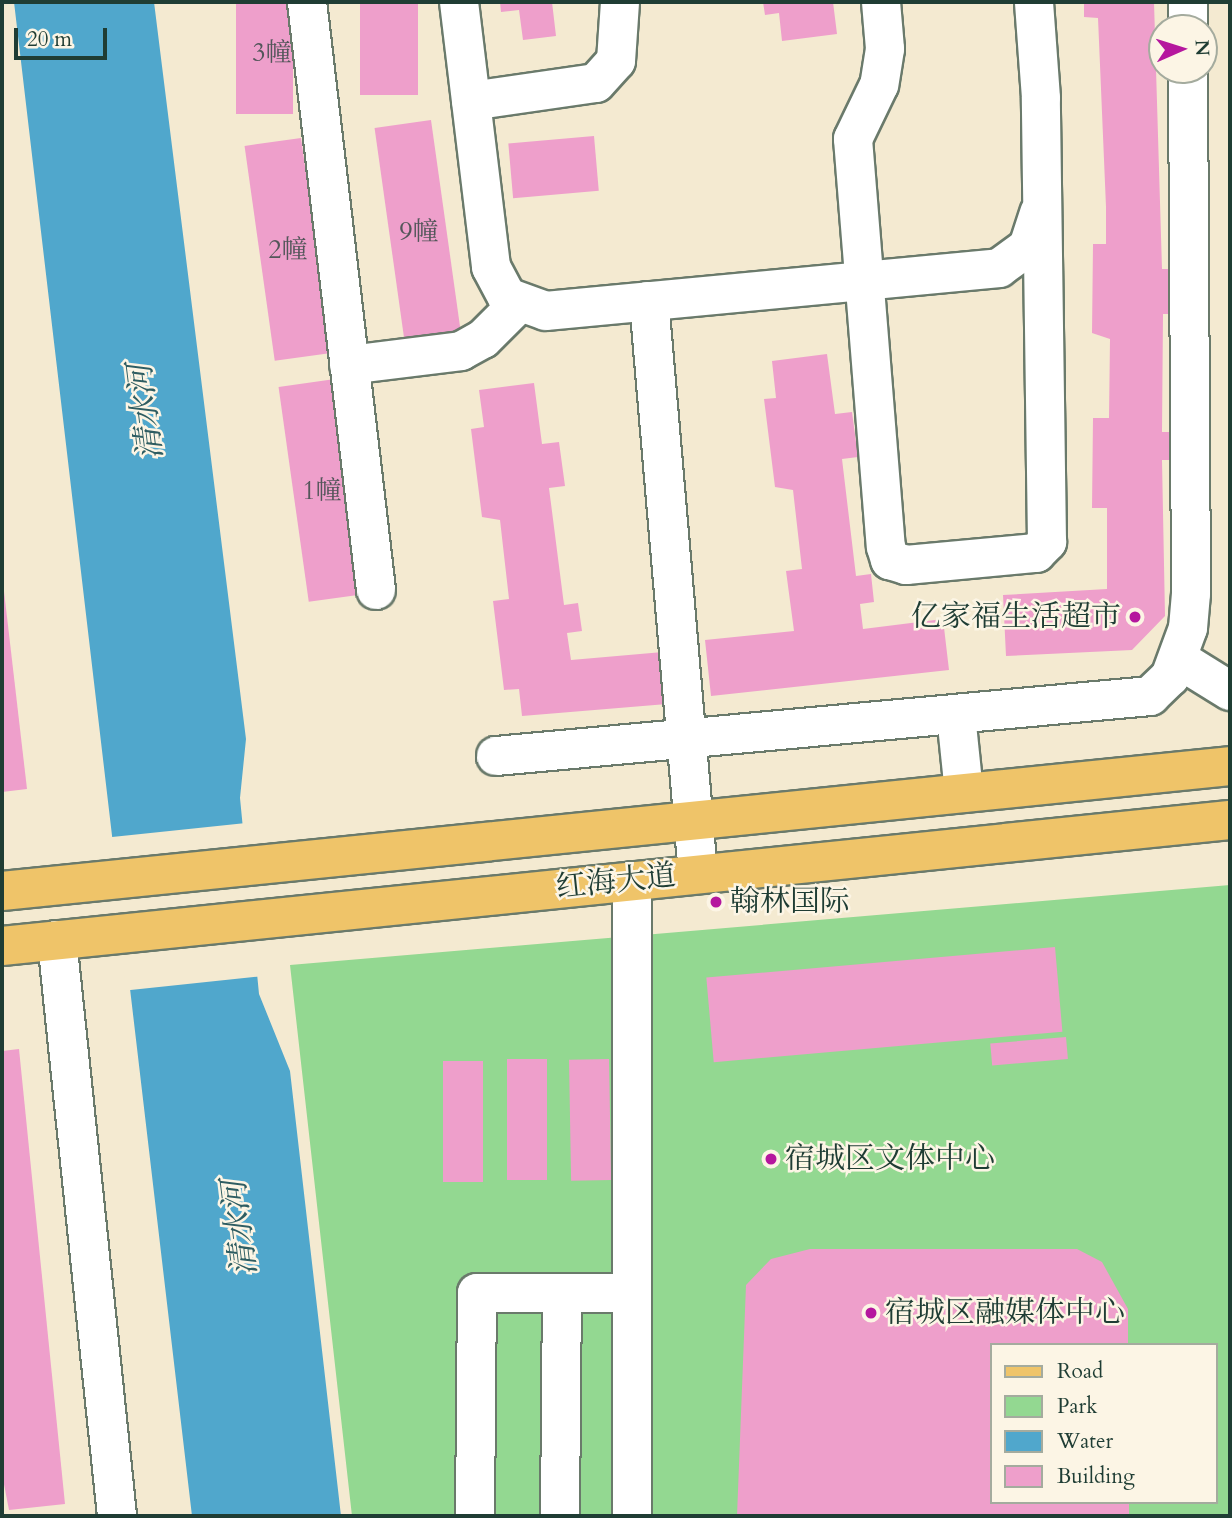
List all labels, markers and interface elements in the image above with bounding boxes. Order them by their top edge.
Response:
scale bar [18,14,110,58]
north arrow [1148,14,1218,84]
text: 20 m [27,25,72,54]
house number: 3幢 [252,37,292,69]
text: N [1189,39,1215,57]
house number: 9幢 [399,216,439,248]
house number: 2幢 [268,234,308,266]
water label: 清水河 [121,362,171,462]
house number: 1幢 [302,475,342,507]
place label: 亿家福生活超市 [911,599,1121,635]
marker: 亿家福生活超市 [1127,609,1143,625]
street label: 红海大道 [554,858,678,906]
place label: 翰林国际 [730,884,850,920]
marker: 翰林国际 [708,894,724,910]
place label: 宿城区文体中心 [785,1141,995,1177]
marker: 宿城区文体中心 [763,1151,779,1167]
water label: 清水河 [215,1178,265,1278]
place label: 宿城区融媒体中心 [885,1295,1125,1331]
marker: 宿城区融媒体中心 [863,1305,879,1321]
legend [990,1343,1218,1504]
text: Road [1057,1357,1103,1386]
text: Park [1057,1392,1097,1421]
text: Water [1057,1427,1113,1456]
text: Building [1057,1462,1135,1491]

